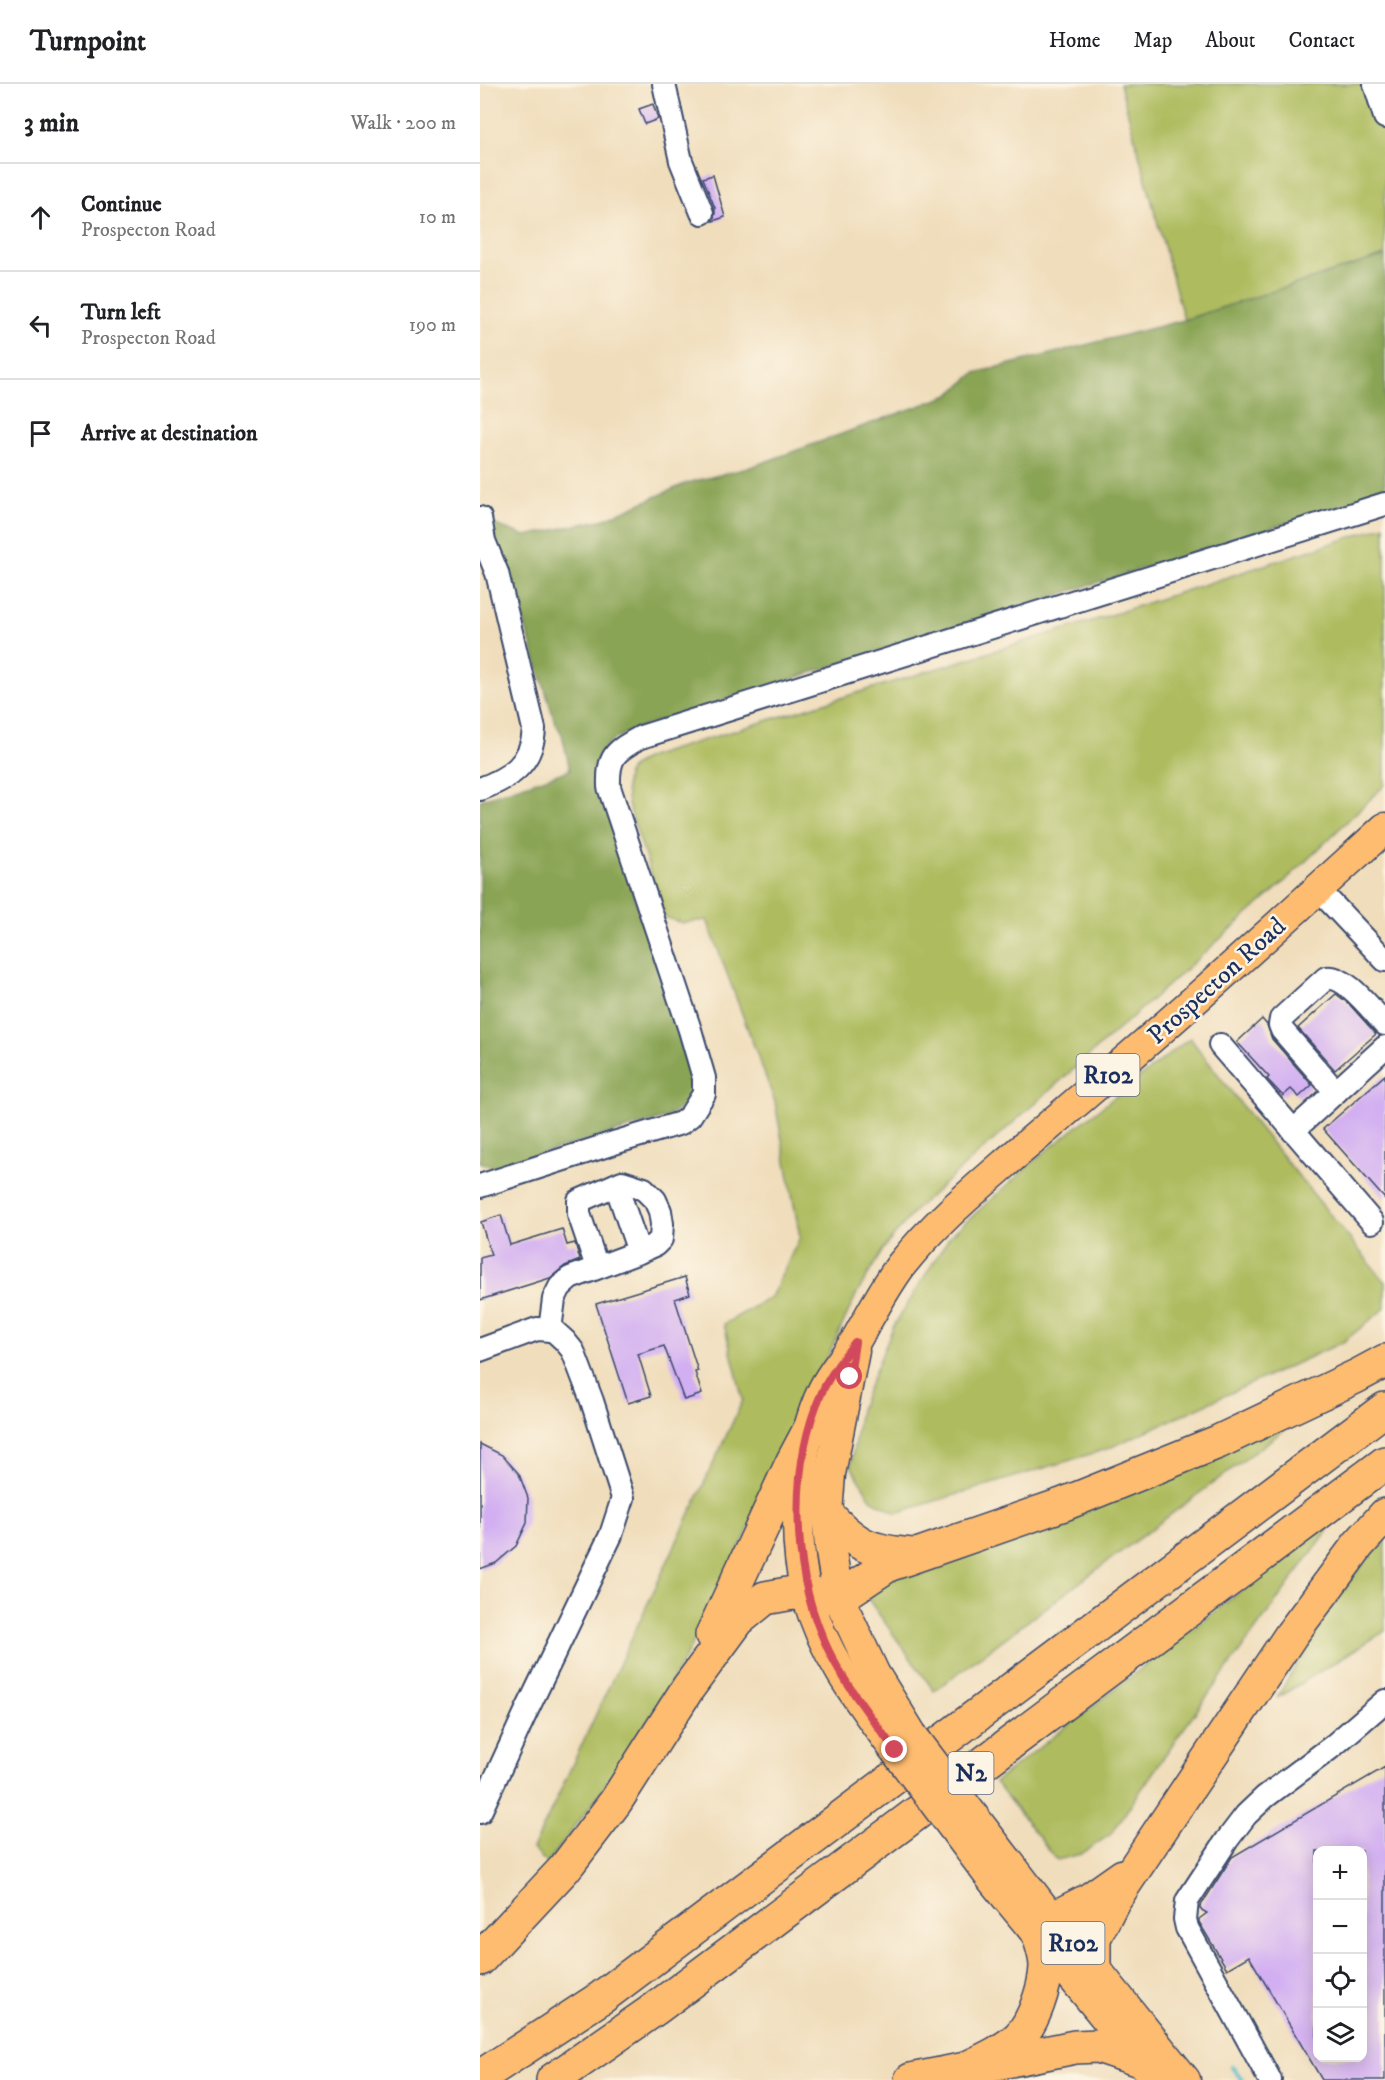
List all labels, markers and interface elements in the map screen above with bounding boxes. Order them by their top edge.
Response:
text: Turnpoint [30,24,146,59]
text: Home [1049,28,1101,54]
text: Map [1134,28,1172,54]
text: About [1205,28,1256,54]
text: Contact [1289,28,1355,54]
text: 3 min [24,107,79,140]
text: Walk · 200 m [350,111,456,136]
text: Continue [81,191,162,218]
icon: ahead [24,201,57,234]
text: 10 m [419,205,456,230]
text: Prospecton Road [81,218,216,243]
text: Turn left [81,299,161,326]
icon: left [24,309,57,342]
text: 190 m [409,313,456,338]
text: Prospecton Road [81,326,216,351]
icon: arrive [24,417,57,450]
text: Arrive at destination [81,420,258,447]
street label: Prospecton Road [1141,910,1293,1052]
road number: R102 [1076,1054,1140,1096]
route start [836,1363,862,1389]
route end [881,1736,907,1762]
road number: N2 [948,1752,994,1794]
map controls [1313,1846,1367,2062]
button: + [1313,1846,1367,1900]
button: − [1313,1900,1367,1954]
road number: R102 [1042,1922,1104,1964]
button: locate [1313,1954,1367,2008]
button: layers [1313,2008,1367,2062]

